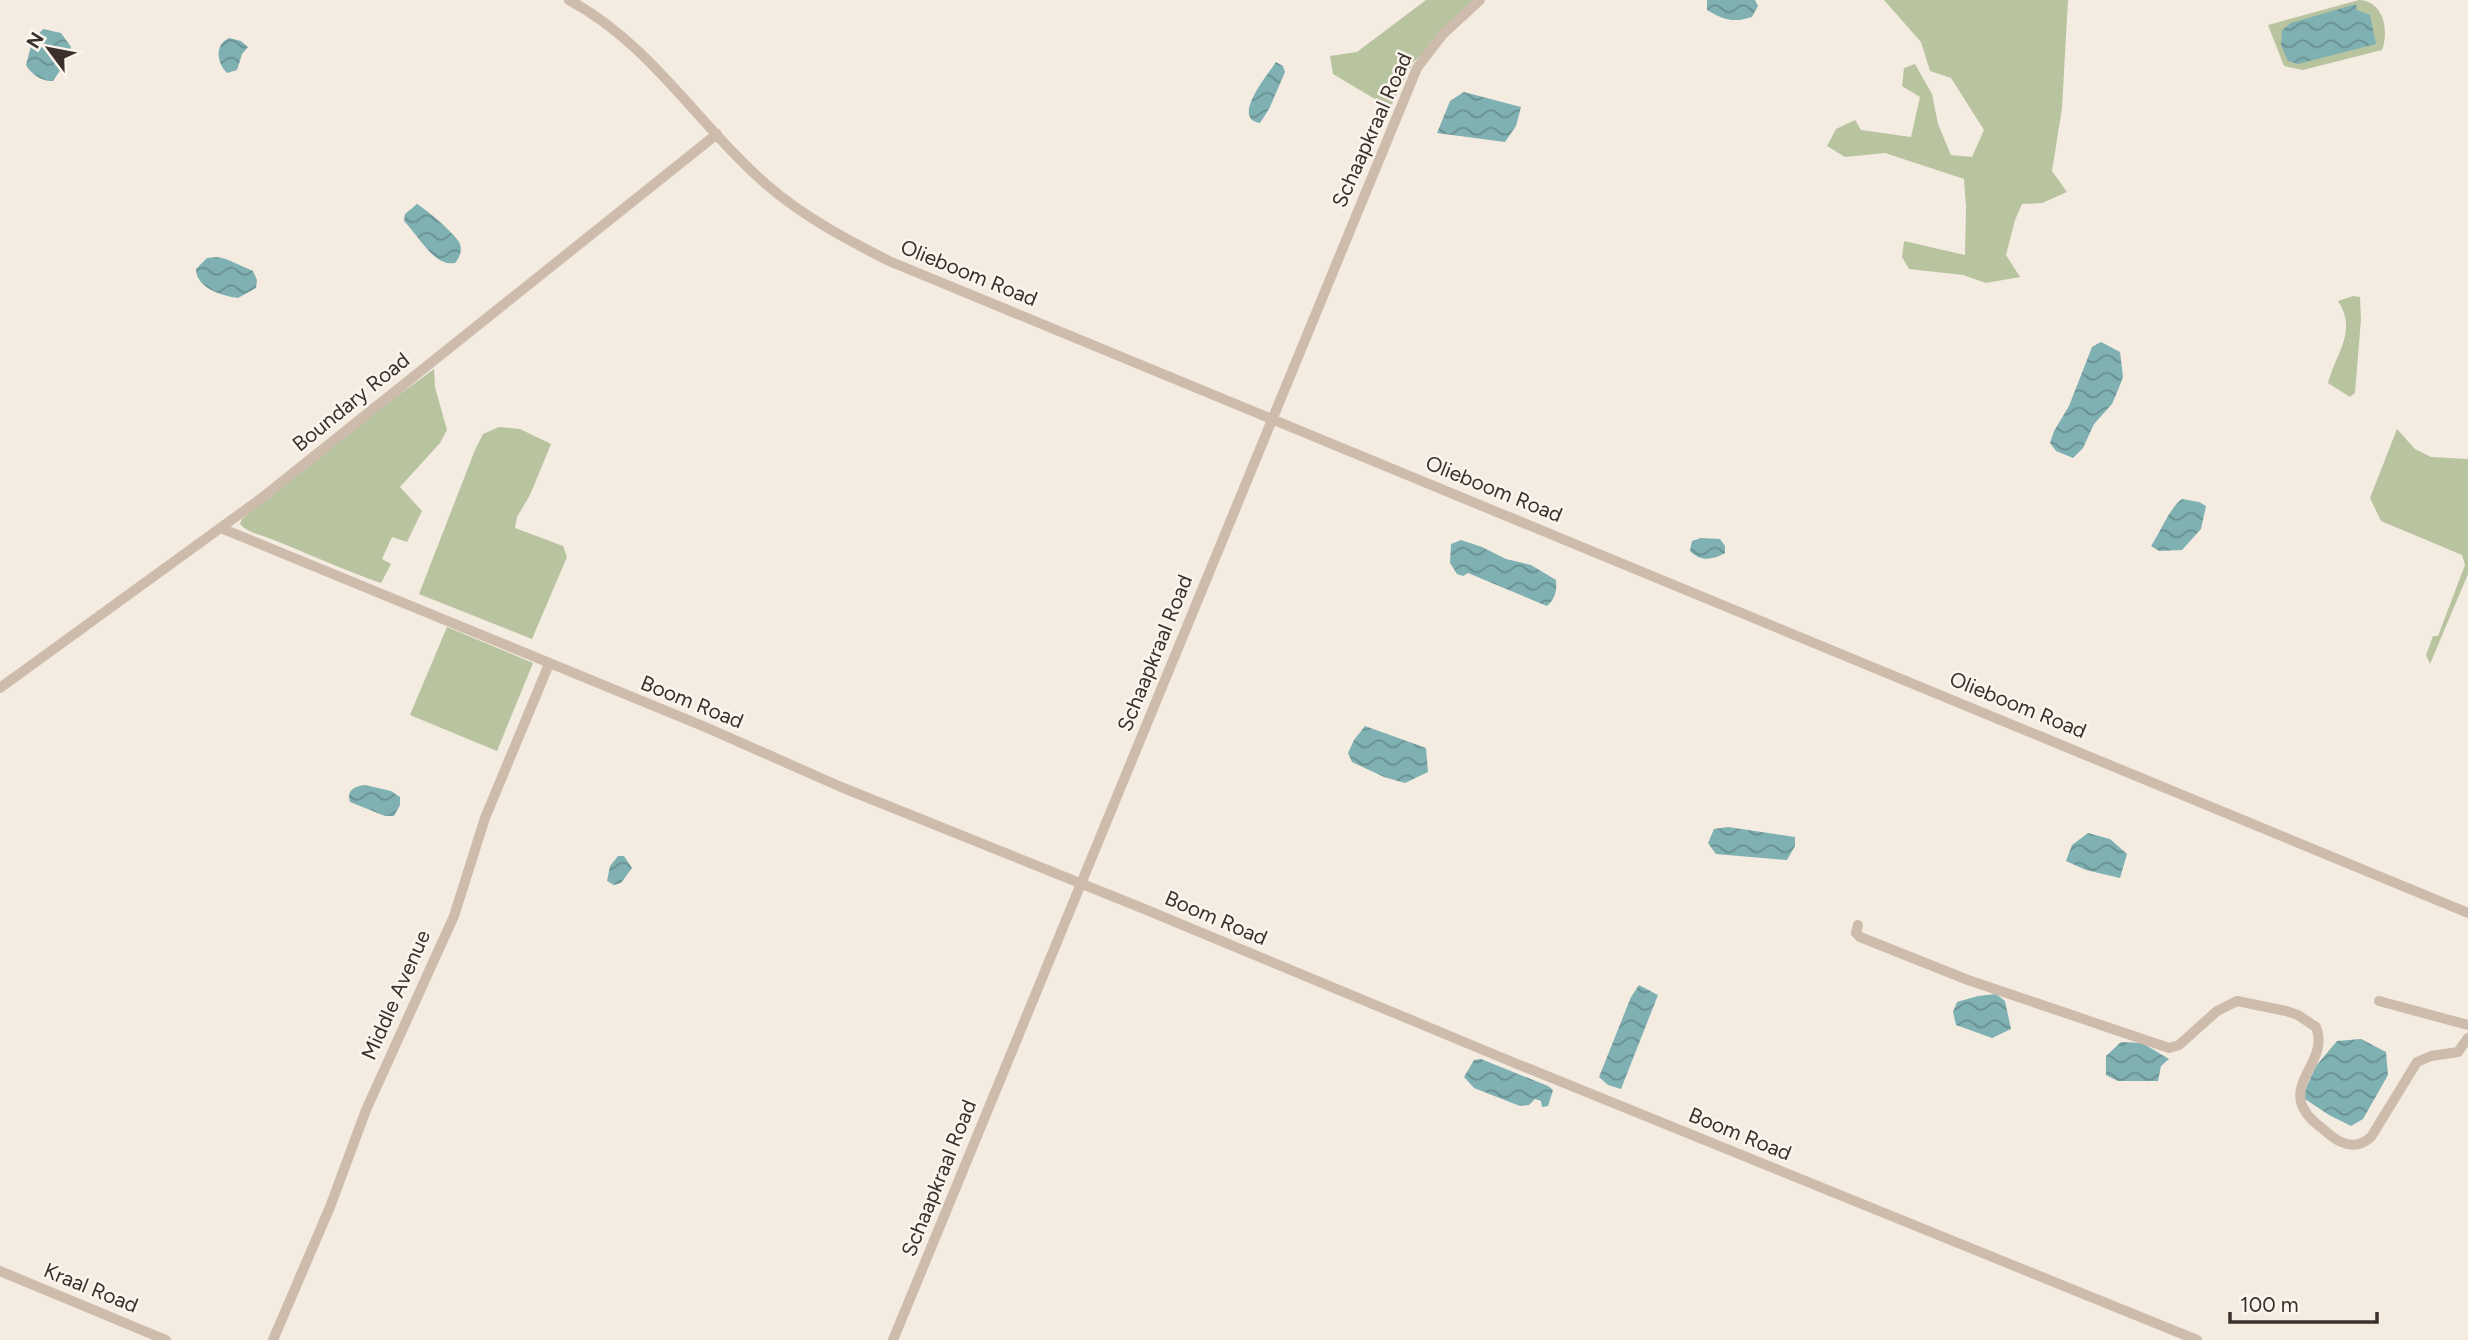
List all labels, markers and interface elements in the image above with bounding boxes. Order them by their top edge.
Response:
north arrow [14,14,84,84]
text: N [21,28,49,53]
street label: Schaapkraal Road [1326,49,1417,211]
street label: Olieboom Road [897,234,1041,311]
street label: Boundary Road [287,347,414,456]
street label: Olieboom Road [1422,450,1566,527]
street label: Schaapkraal Road [1112,571,1197,735]
street label: Olieboom Road [1946,666,2090,743]
street label: Boom Road [637,670,747,733]
street label: Boom Road [1161,885,1271,950]
street label: Middle Avenue [356,926,435,1064]
street label: Schaapkraal Road [896,1096,981,1260]
street label: Boom Road [1685,1102,1795,1165]
street label: Kraal Road [40,1257,142,1318]
scale bar [2230,1280,2377,1324]
text: 100 m [2240,1292,2299,1317]

